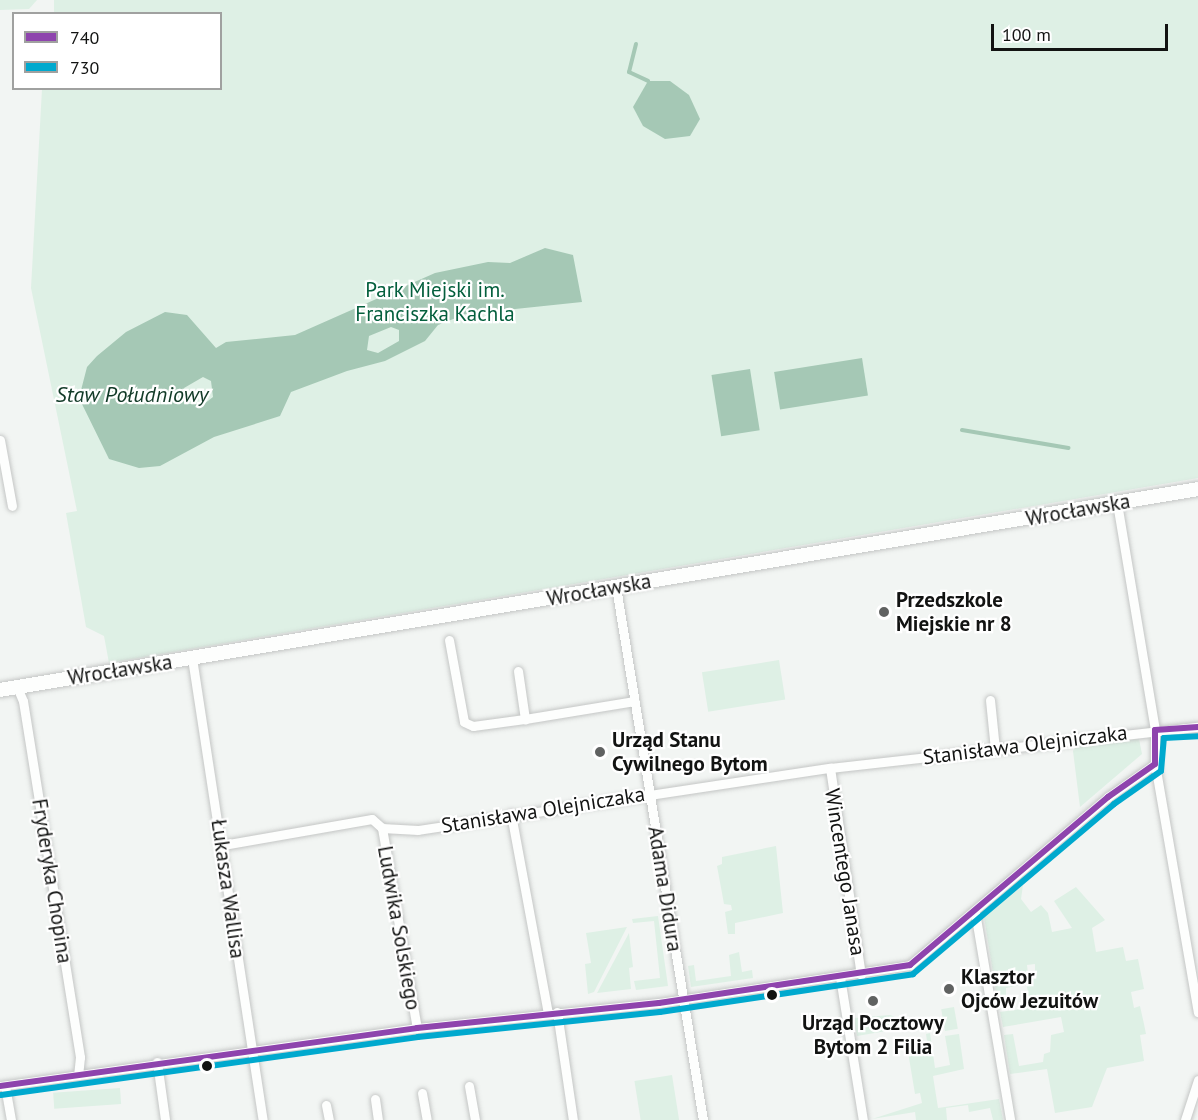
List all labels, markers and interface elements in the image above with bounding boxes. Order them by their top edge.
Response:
legend [12,12,222,90]
scale bar [994,12,1171,50]
text: 100 m [1002,23,1051,46]
text: 740 [70,26,99,49]
text: 730 [70,56,99,79]
park label: Park Miejski im. Franciszka Kachla [355,277,515,327]
water label: Staw Południowy [55,382,209,408]
street label: Wrocławska [1024,488,1132,532]
street label: Wrocławska [545,568,653,612]
place label: Przedszkole Miejskie nr 8 [896,587,1012,637]
marker: Przedszkole Miejskie nr 8 [877,605,891,619]
street label: Wrocławska [66,649,174,691]
street label: Stanisława Olejniczaka [921,720,1129,770]
place label: Urząd Stanu Cywilnego Bytom [612,727,768,777]
marker: Urząd Stanu Cywilnego Bytom [593,745,607,759]
street label: Stanisława Olejniczaka [439,781,647,839]
street label: Wincentego Janasa [819,787,871,957]
street label: Fryderyka Chopina [27,797,77,965]
street label: Łukasza Wallisa [206,818,250,960]
street label: Adama Didura [643,825,687,953]
street label: Ludwika Solskiego [372,844,426,1012]
place label: Klasztor Ojców Jezuitów [961,964,1099,1014]
marker: Klasztor Ojców Jezuitów [942,982,956,996]
unlabelled marker [766,989,778,1001]
marker: Urząd Pocztowy Bytom 2 Filia [866,994,880,1008]
place label: Urząd Pocztowy Bytom 2 Filia [802,1010,944,1060]
unlabelled marker [201,1060,213,1072]

